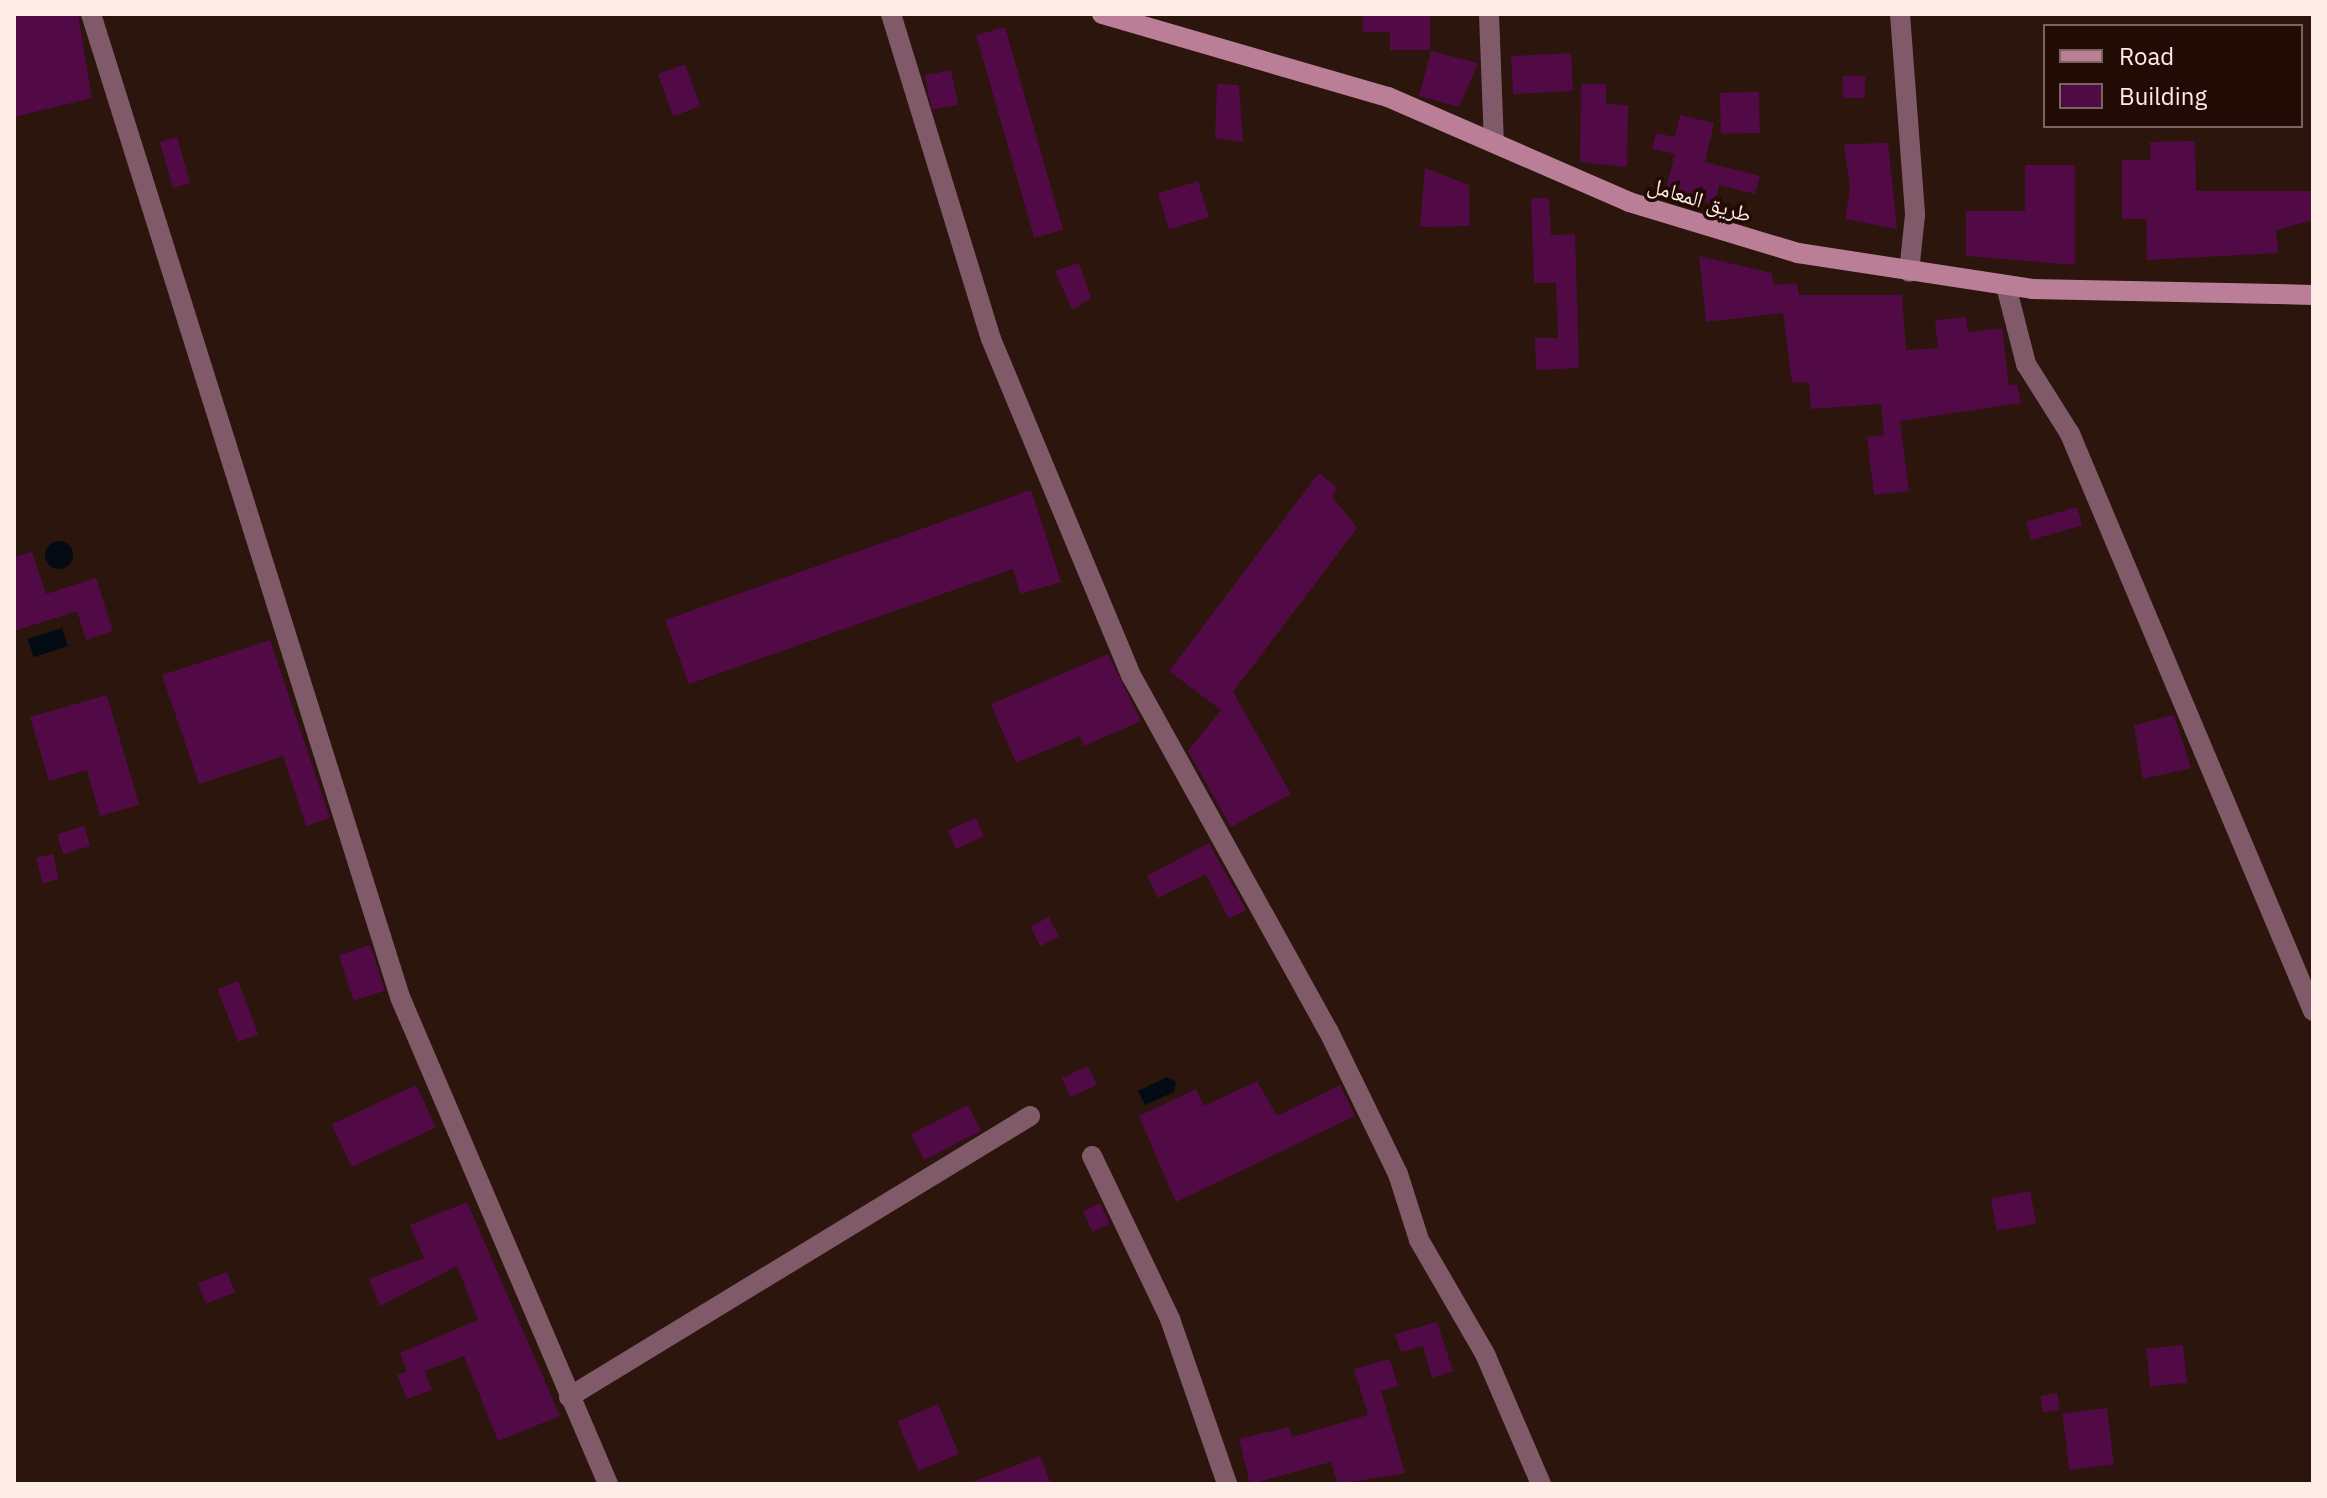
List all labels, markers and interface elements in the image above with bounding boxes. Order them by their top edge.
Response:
legend [2043,24,2303,128]
text: Road [2119,40,2174,72]
text: Building [2119,80,2207,112]
street label: طريق المعامل [1645,171,1755,227]

